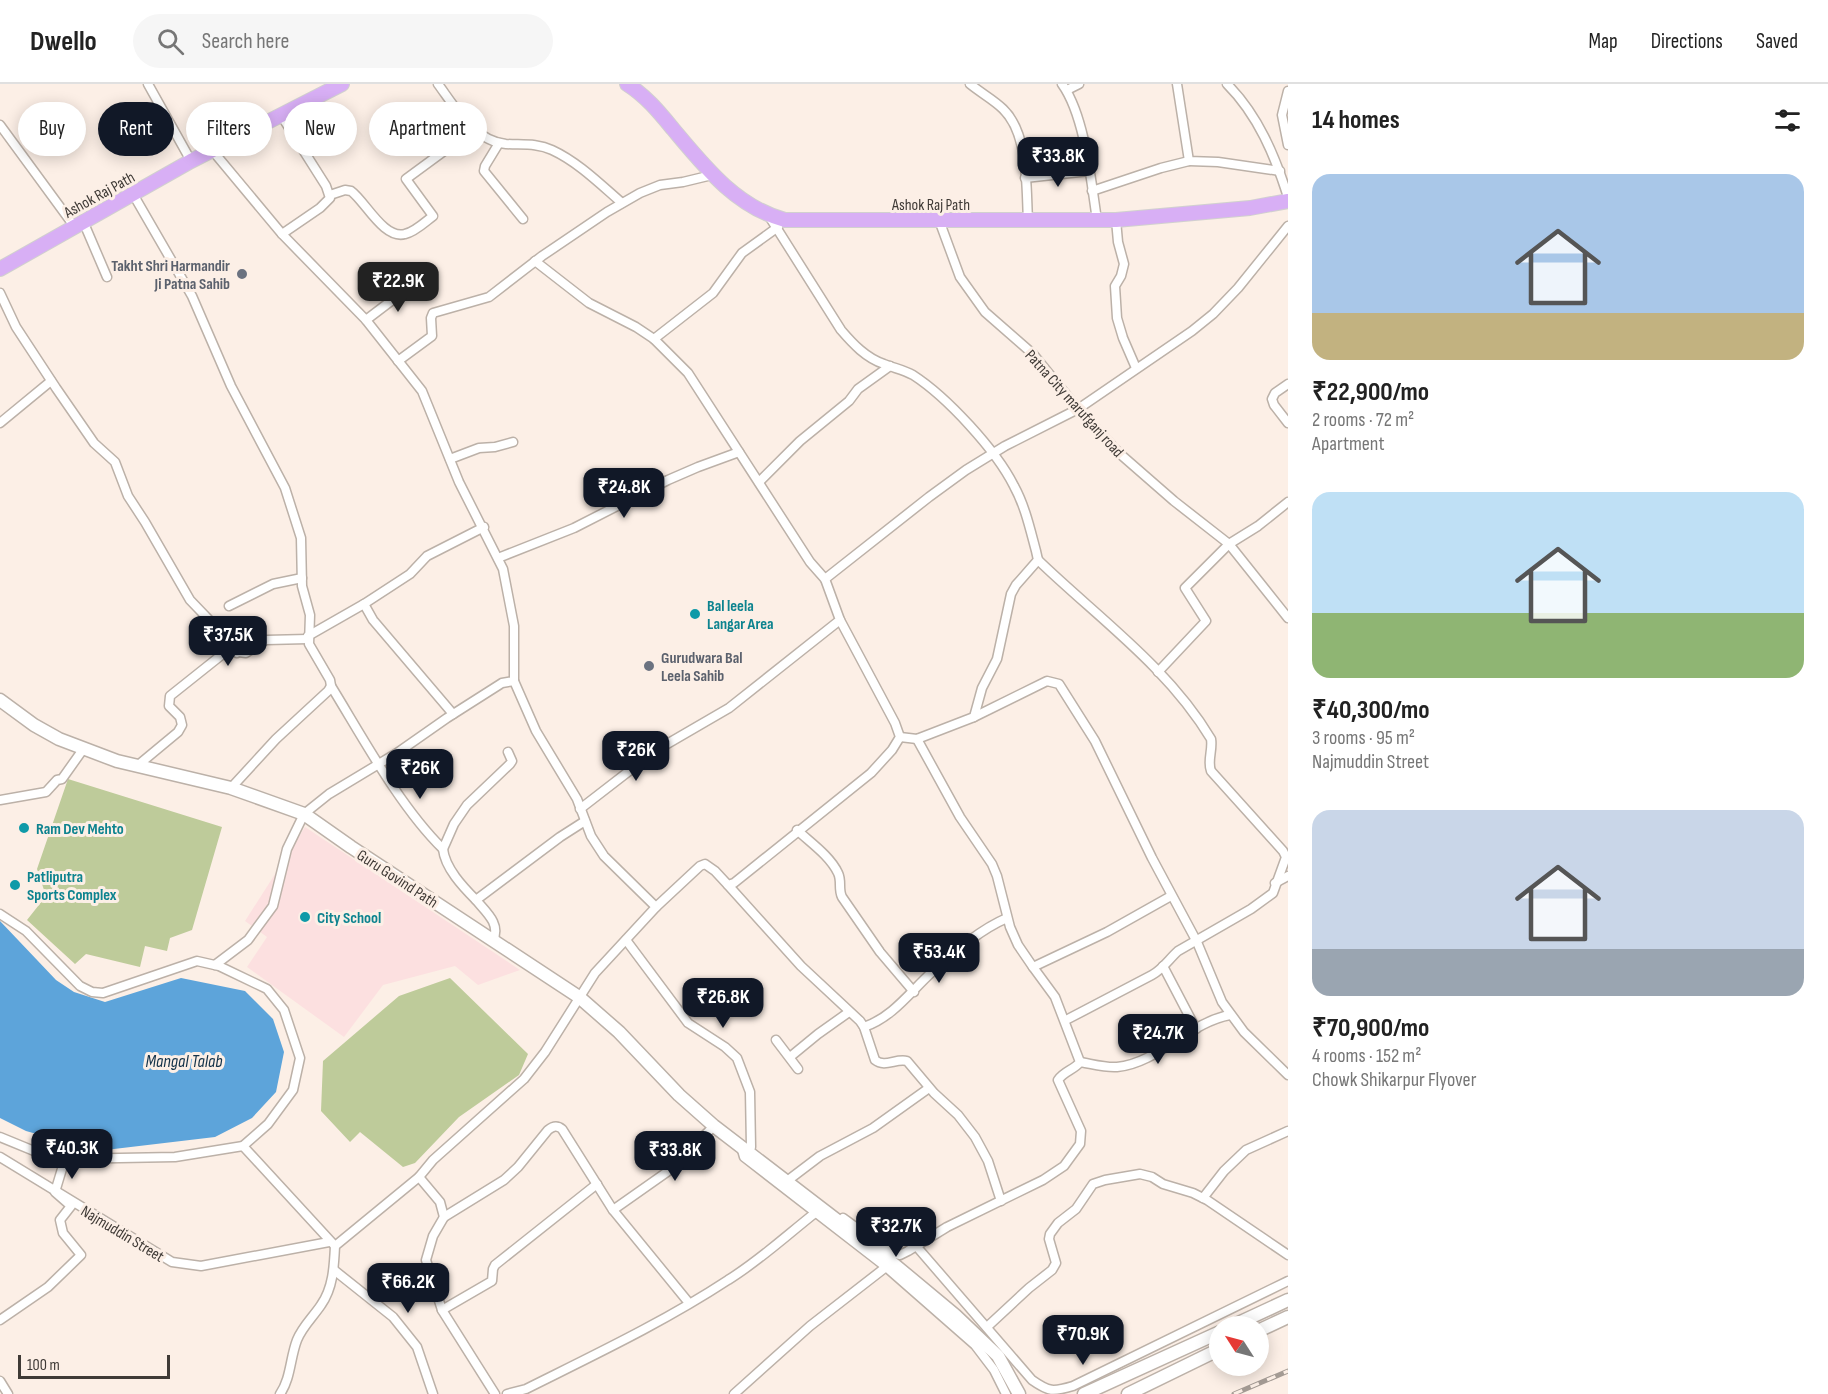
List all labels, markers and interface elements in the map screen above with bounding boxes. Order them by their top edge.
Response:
search box [133,14,553,68]
text: Dwello [30,25,97,58]
icon: search [154,25,187,58]
text: Search here [202,28,289,55]
text: Map [1588,29,1618,54]
text: Directions [1651,29,1723,54]
text: Saved [1756,29,1798,54]
chip: Buy [18,102,86,156]
chip: Rent [98,102,174,156]
chip: Filters [186,102,272,156]
chip: New [284,102,357,156]
chip: Apartment [369,102,487,156]
icon: filters [1771,104,1804,137]
text: 14 homes [1312,105,1400,136]
pin: ₹33.8K [1009,137,1107,188]
text: ₹33.8K [1031,144,1085,168]
street label: Ashok Raj Path [60,168,138,223]
street label: Ashok Raj Path [891,196,970,215]
icon: home [1504,213,1612,321]
place label: Takht Shri Harmandir Ji Patna Sahib [111,257,230,294]
pin: ₹22.9K [349,262,447,313]
marker: Takht Shri Harmandir Ji Patna Sahib [235,267,249,281]
text: ₹22.9K [372,269,424,293]
street label: Patna City marufganj road [1021,346,1127,462]
text: ₹22,900/mo [1312,377,1429,408]
text: 2 rooms · 72 m² [1312,408,1414,432]
text: Apartment [1312,432,1385,456]
pin: ₹24.8K [575,468,673,519]
text: ₹24.8K [597,475,651,499]
icon: home [1504,531,1612,639]
place label: Bal leela Langar Area [707,597,774,634]
marker: Bal leela Langar Area [688,607,702,621]
pin: ₹37.5K [179,616,277,667]
text: ₹37.5K [203,623,253,647]
place label: Gurudwara Bal Leela Sahib [661,649,743,686]
marker: Gurudwara Bal Leela Sahib [642,659,656,673]
text: ₹40,300/mo [1312,695,1430,726]
text: 3 rooms · 95 m² [1312,726,1415,750]
pin: ₹26K [600,731,672,782]
text: ₹26K [616,738,656,762]
pin: ₹26K [384,749,456,800]
text: Najmuddin Street [1312,750,1429,774]
text: ₹26K [400,756,440,780]
place label: Ram Dev Mehto [36,820,124,839]
marker: Ram Dev Mehto [17,821,31,835]
street label: Guru Govind Path [353,846,441,912]
icon: home [1504,849,1612,957]
place label: Patliputra Sports Complex [27,868,117,905]
marker: Patliputra Sports Complex [8,878,22,892]
place label: City School [317,909,381,928]
marker: City School [298,910,312,924]
pin: ₹53.4K [890,933,988,984]
text: ₹53.4K [913,940,965,964]
pin: ₹26.8K [674,978,772,1029]
text: ₹26.8K [696,985,750,1009]
text: ₹70,900/mo [1312,1013,1429,1044]
pin: ₹24.7K [1109,1014,1207,1065]
text: ₹24.7K [1132,1021,1184,1045]
text: 4 rooms · 152 m² [1312,1044,1421,1068]
water label: Mangal Talab [145,1051,223,1072]
text: Chowk Shikarpur Flyover [1312,1068,1476,1092]
pin: ₹40.3K [23,1129,121,1180]
pin: ₹33.8K [626,1131,724,1182]
text: ₹40.3K [45,1136,99,1160]
text: ₹33.8K [648,1138,702,1162]
street label: Najmuddin Street [77,1202,167,1267]
pin: ₹32.7K [847,1207,945,1258]
text: ₹32.7K [870,1214,922,1238]
pin: ₹66.2K [359,1263,457,1314]
text: ₹66.2K [381,1270,435,1294]
pin: ₹70.9K [1034,1315,1132,1366]
north arrow [1209,1316,1269,1376]
map controls [1209,1316,1269,1376]
text: ₹70.9K [1057,1322,1109,1346]
scale bar [18,1352,170,1380]
text: 100 m [27,1356,60,1375]

